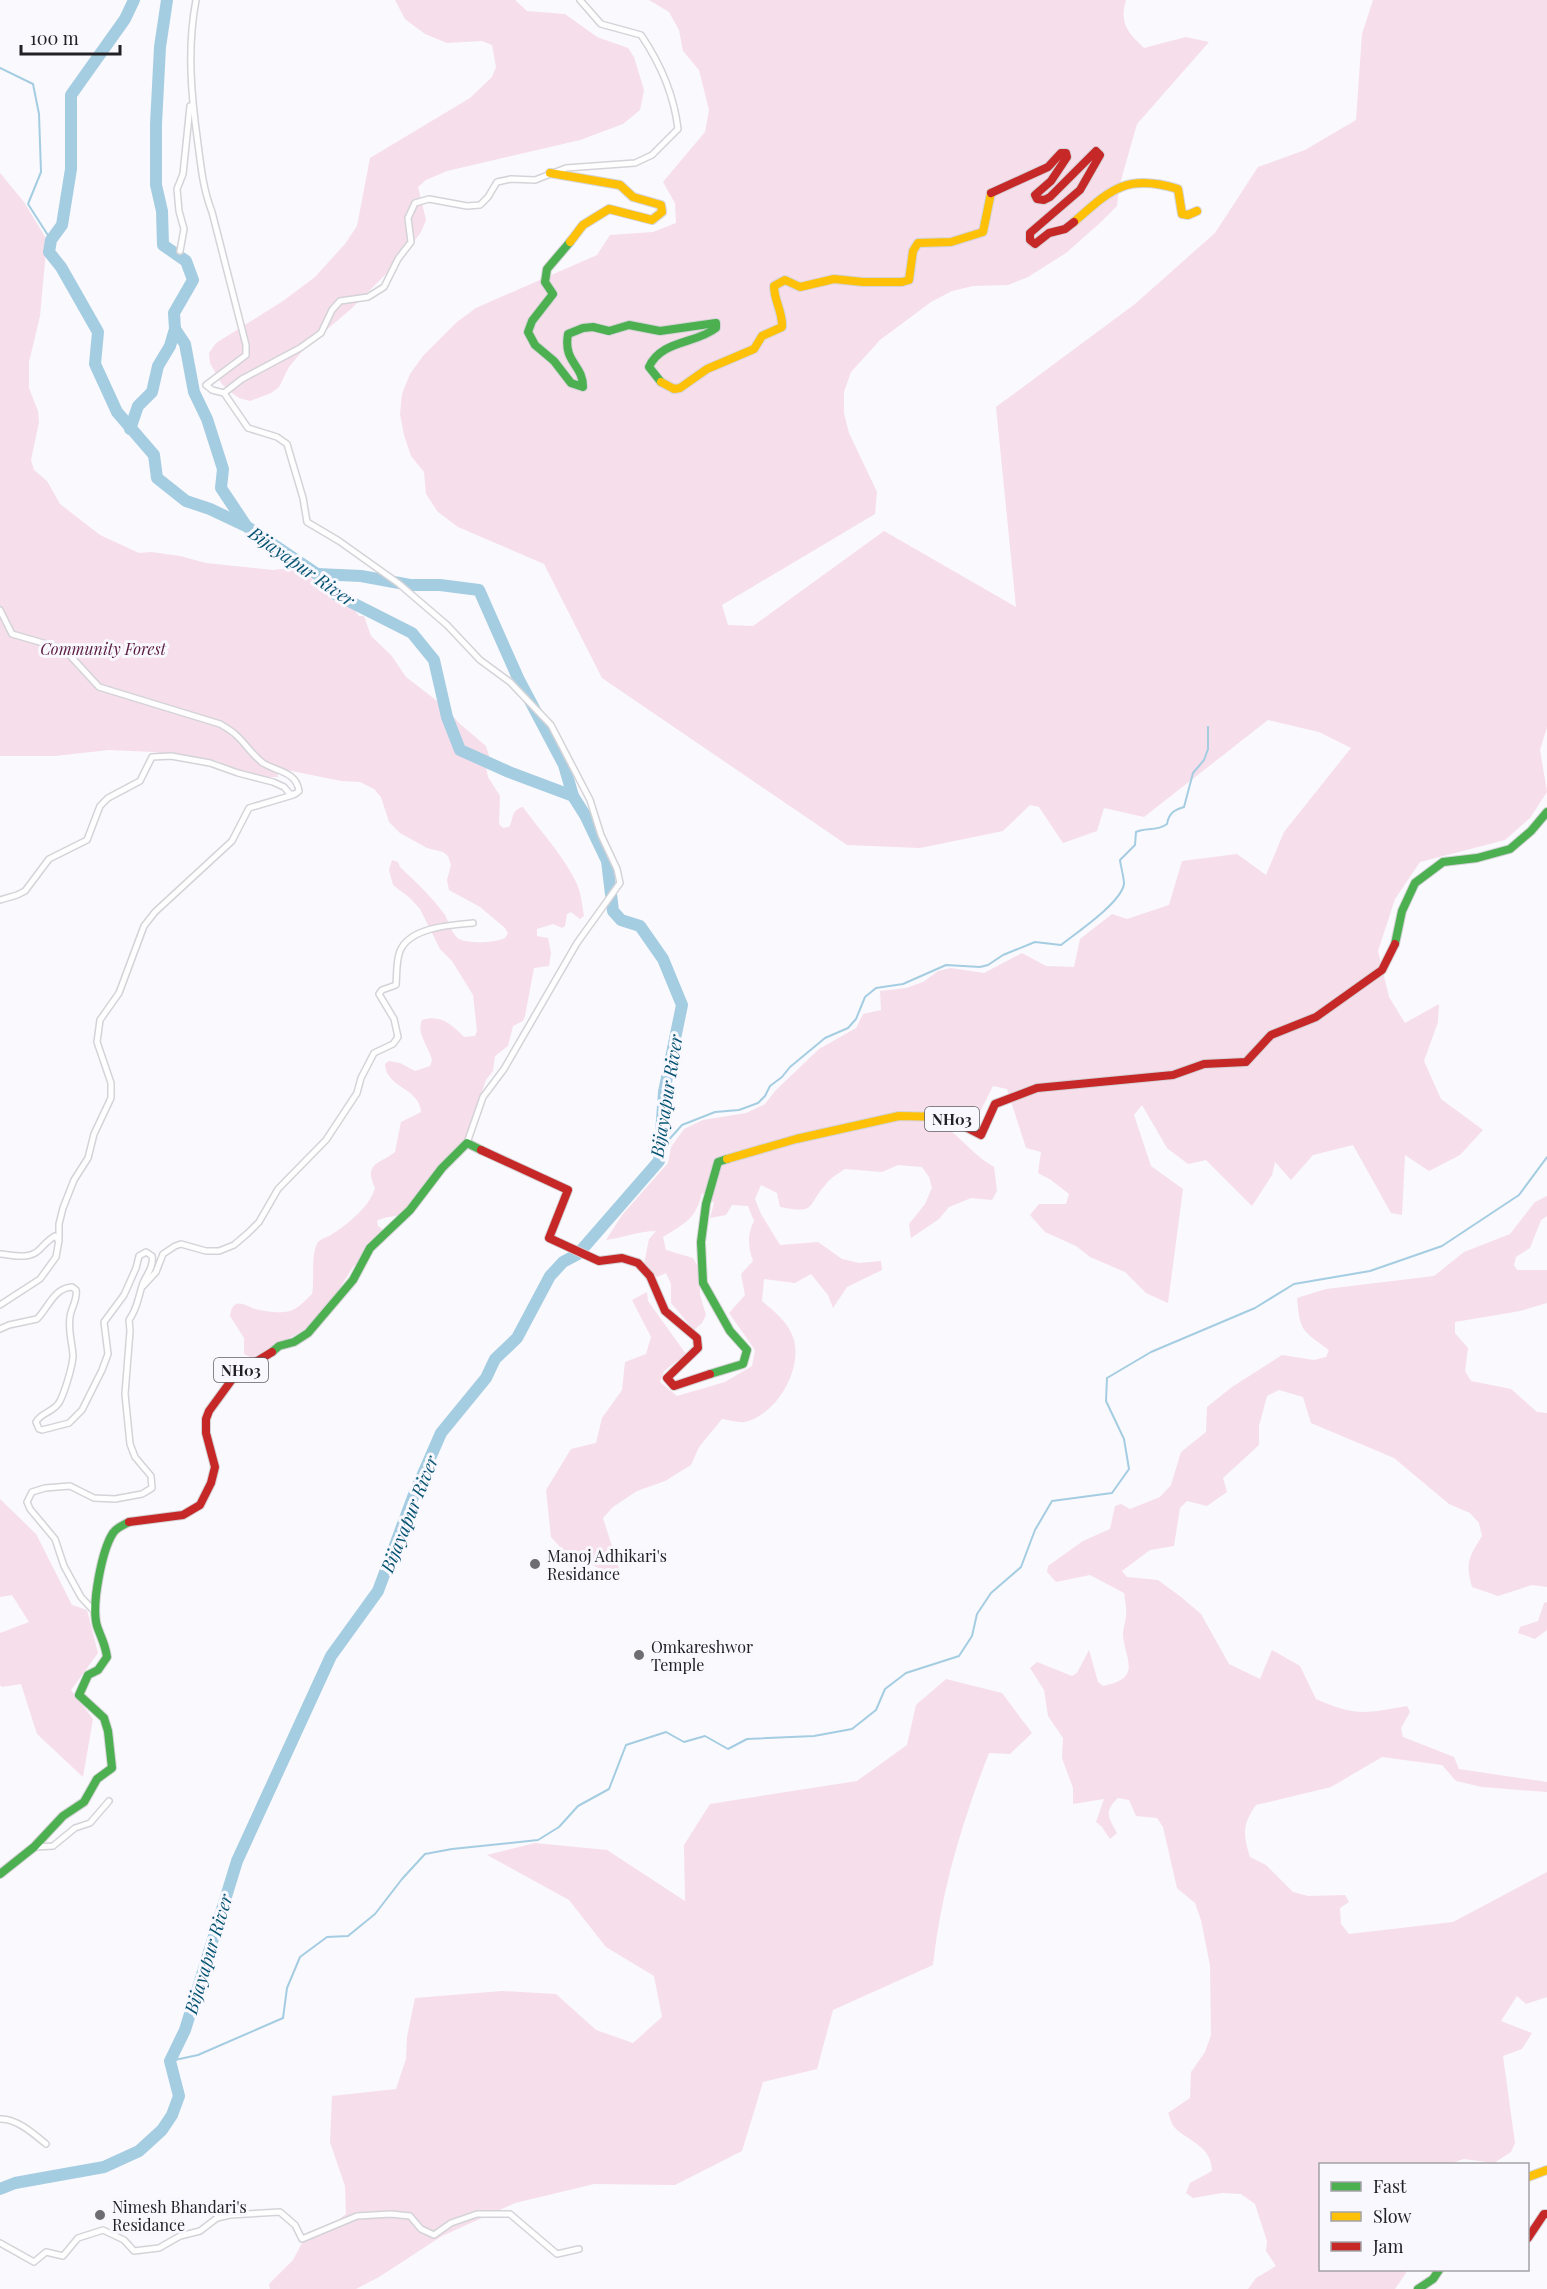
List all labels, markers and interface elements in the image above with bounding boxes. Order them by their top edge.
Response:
scale bar [21,18,120,56]
text: 100 m [30,26,79,50]
water label: Bijayapur River [244,520,361,612]
park label: Community Forest [40,638,166,659]
water label: Bijayapur River [644,1032,688,1160]
road number: NH03 [925,1107,979,1131]
road number: NH03 [214,1358,268,1382]
water label: Bijayapur River [374,1451,444,1577]
place label: Manoj Adhikari's Residance [547,1545,667,1584]
marker: Manoj Adhikari's Residance [528,1557,542,1571]
place label: Omkareshwor Temple [651,1636,753,1675]
marker: Omkareshwor Temple [632,1648,646,1662]
water label: Bijayapur River [178,1890,238,2018]
legend [1319,2163,1529,2271]
text: Fast [1373,2174,1407,2198]
place label: Nimesh Bhandari's Residance [112,2196,247,2235]
text: Slow [1373,2204,1411,2228]
marker: Nimesh Bhandari's Residance [93,2208,107,2222]
text: Jam [1372,2234,1403,2258]

